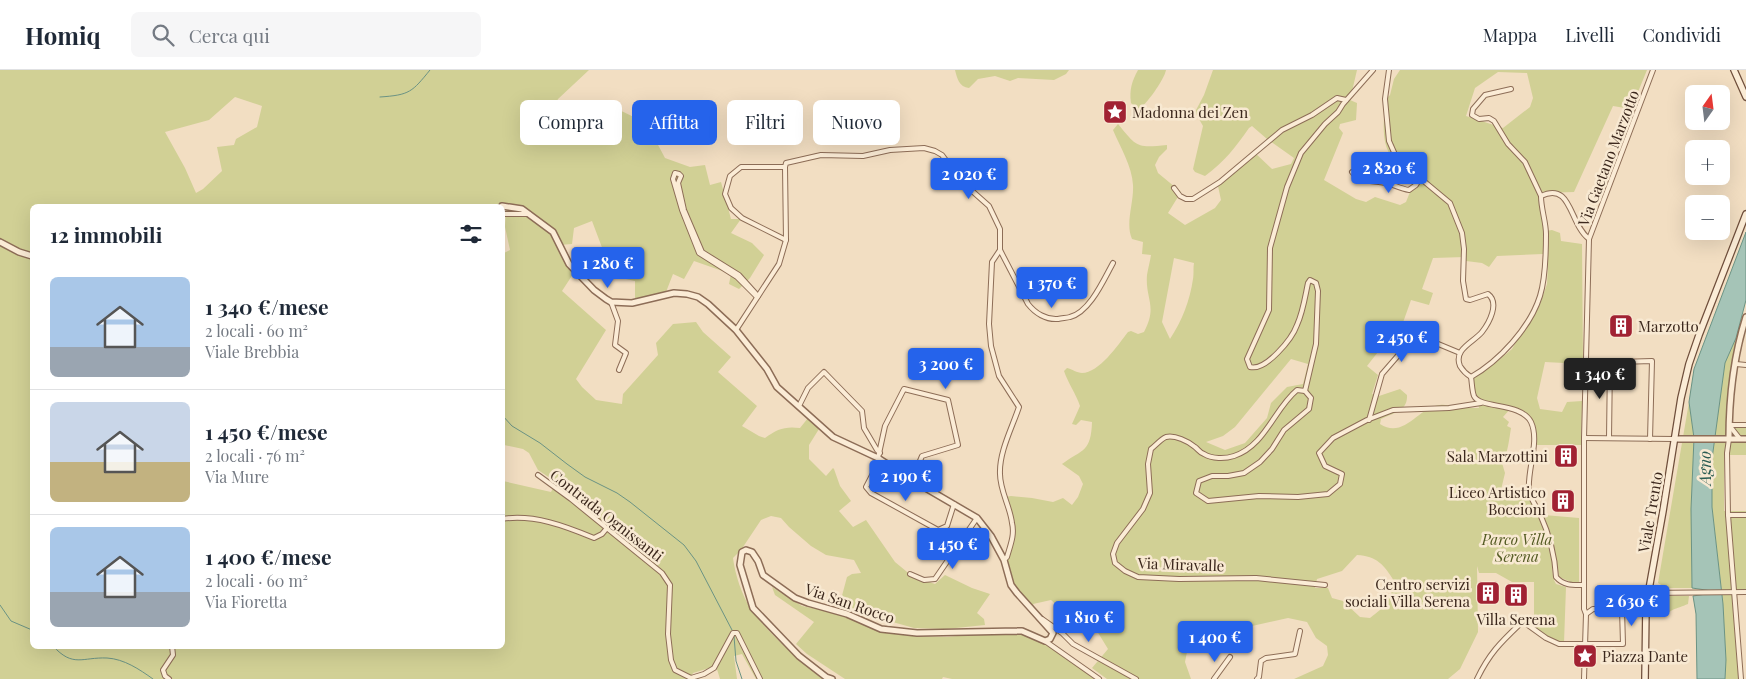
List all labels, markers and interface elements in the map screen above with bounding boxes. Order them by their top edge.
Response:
search box [131,12,481,57]
text: Homiq [25,19,101,51]
icon: search [149,21,177,49]
text: Cerca qui [189,22,270,48]
text: Mappa [1483,23,1537,47]
text: Livelli [1565,23,1614,47]
text: Condividi [1642,23,1721,47]
north arrow [1685,85,1730,130]
map controls [1685,85,1730,240]
street label: Via Gaetano Marzotto [1572,87,1643,230]
place icon: Madonna dei Zen [1102,99,1128,125]
chip: Compra [520,100,622,145]
chip: Affitta [632,100,717,145]
chip: Filtri [727,100,803,145]
chip: Nuovo [813,100,900,145]
place label: Madonna dei Zen [1132,102,1248,122]
button: + [1685,140,1730,185]
pin: 2 820 € [1343,152,1435,194]
text: 2 820 € [1362,157,1416,178]
pin: 2 020 € [923,158,1015,200]
text: 2 020 € [942,163,996,184]
button: − [1685,195,1730,240]
text: 12 immobili [50,220,162,248]
icon: filters [457,220,485,248]
pin: 1 280 € [562,246,654,289]
text: 1 280 € [582,252,634,273]
pin: 1 370 € [1006,266,1098,309]
text: 1 370 € [1027,272,1077,293]
text: 1 340 €/mese [205,292,329,320]
icon: home [90,297,150,357]
building icon: Marzotto [1608,313,1634,339]
place label: Marzotto [1638,316,1699,336]
text: 2 locali · 60 m² [205,320,308,341]
pin: 2 450 € [1356,320,1448,363]
text: 2 450 € [1376,326,1428,347]
text: Viale Brebbia [205,341,299,362]
pin: 3 200 € [900,348,992,390]
text: 3 200 € [919,353,973,374]
pin: 1 340 € [1554,358,1646,400]
text: 1 340 € [1575,363,1625,384]
text: 1 450 €/mese [205,417,328,445]
icon: home [90,422,150,482]
building icon: Sala Marzottini [1553,443,1579,469]
text: 2 locali · 76 m² [205,445,305,466]
place label: Sala Marzottini [1447,446,1549,466]
water label: Agno [1694,451,1715,487]
pin: 2 190 € [860,460,952,502]
street label: Contrada Ognissanti [546,464,668,566]
text: 2 190 € [880,465,932,486]
text: Via Mure [205,466,269,487]
street label: Viale Trento [1633,470,1667,555]
place label: Liceo Artistico Boccioni [1449,482,1547,519]
building icon: Liceo Artistico Boccioni [1550,488,1576,514]
pin: 1 450 € [907,528,999,570]
park label: Parco Villa Serena [1481,529,1552,566]
text: 1 450 € [928,533,978,554]
text: 1 400 €/mese [205,542,332,570]
icon: home [90,547,150,607]
street label: Via Miravalle [1136,552,1225,576]
text: 2 locali · 60 m² [205,570,308,591]
place label: Centro servizi sociali Villa Serena [1345,574,1471,611]
street label: Via San Rocco [802,578,897,628]
building icon: Centro servizi sociali Villa Serena [1475,580,1501,606]
building icon: Villa Serena [1503,582,1529,608]
pin: 2 630 € [1586,584,1678,627]
text: 2 630 € [1606,590,1659,611]
text: Via Fioretta [205,591,287,612]
pin: 1 810 € [1043,600,1135,643]
text: 1 810 € [1064,606,1114,627]
place label: Villa Serena [1475,609,1556,629]
pin: 1 400 € [1169,620,1261,663]
text: 1 400 € [1189,626,1241,647]
place icon: Piazza Dante [1572,643,1598,669]
place label: Piazza Dante [1602,646,1688,666]

